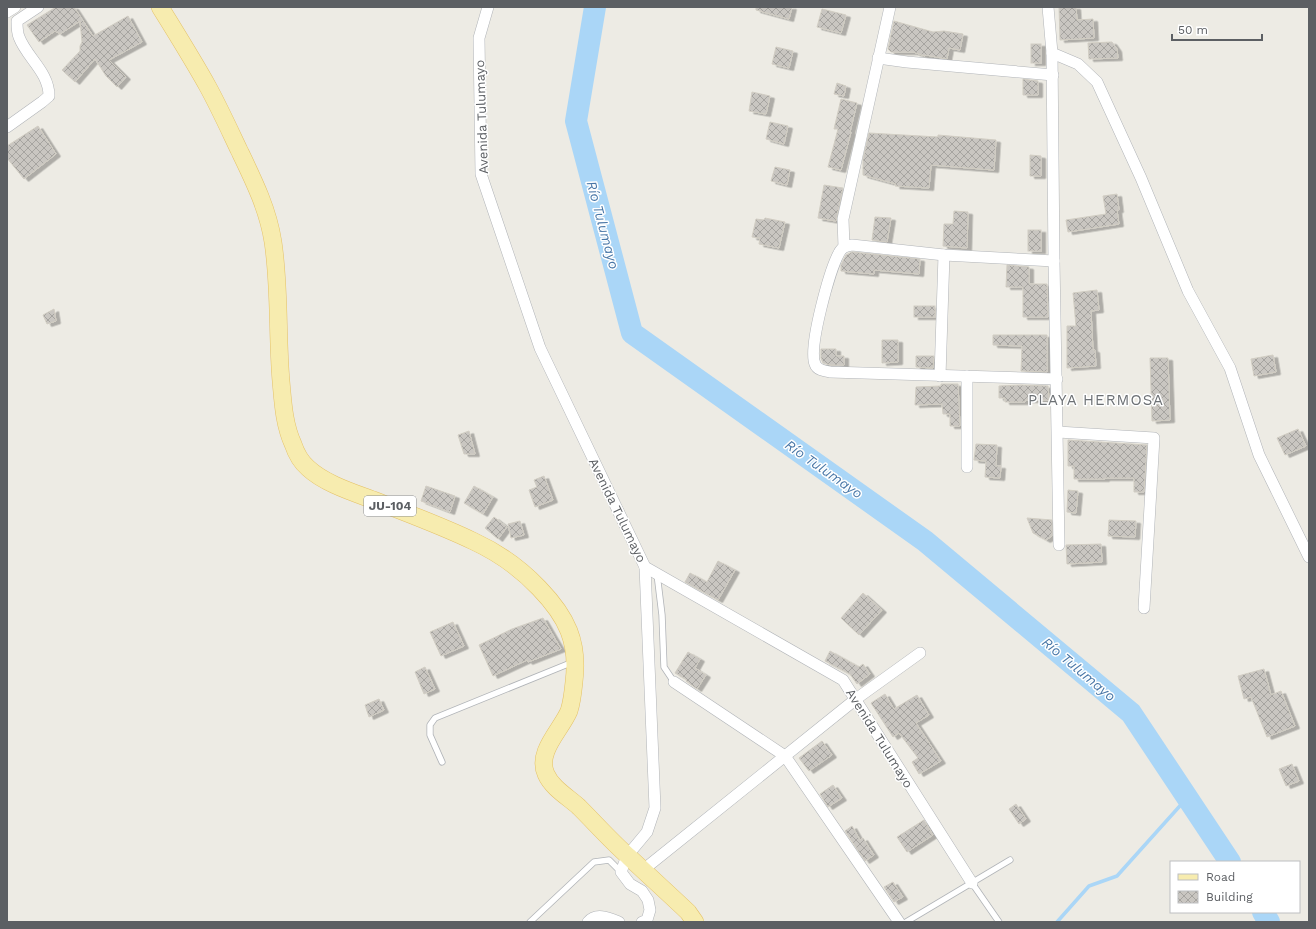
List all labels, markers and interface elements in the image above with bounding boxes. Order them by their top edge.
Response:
scale bar [1172,16,1262,42]
text: 50 m [1178,23,1208,37]
street label: Avenida Tulumayo [472,60,491,174]
water label: Río Tulumayo [584,179,622,271]
district label: PLAYA HERMOSA [1028,391,1164,409]
water label: Río Tulumayo [782,436,866,502]
street label: Avenida Tulumayo [586,456,649,565]
road number: JU-104 [364,496,416,516]
water label: Río Tulumayo [1039,634,1119,704]
street label: Avenida Tulumayo [843,686,916,791]
legend [1170,861,1300,913]
text: Road [1206,870,1235,884]
text: Building [1206,890,1253,904]

